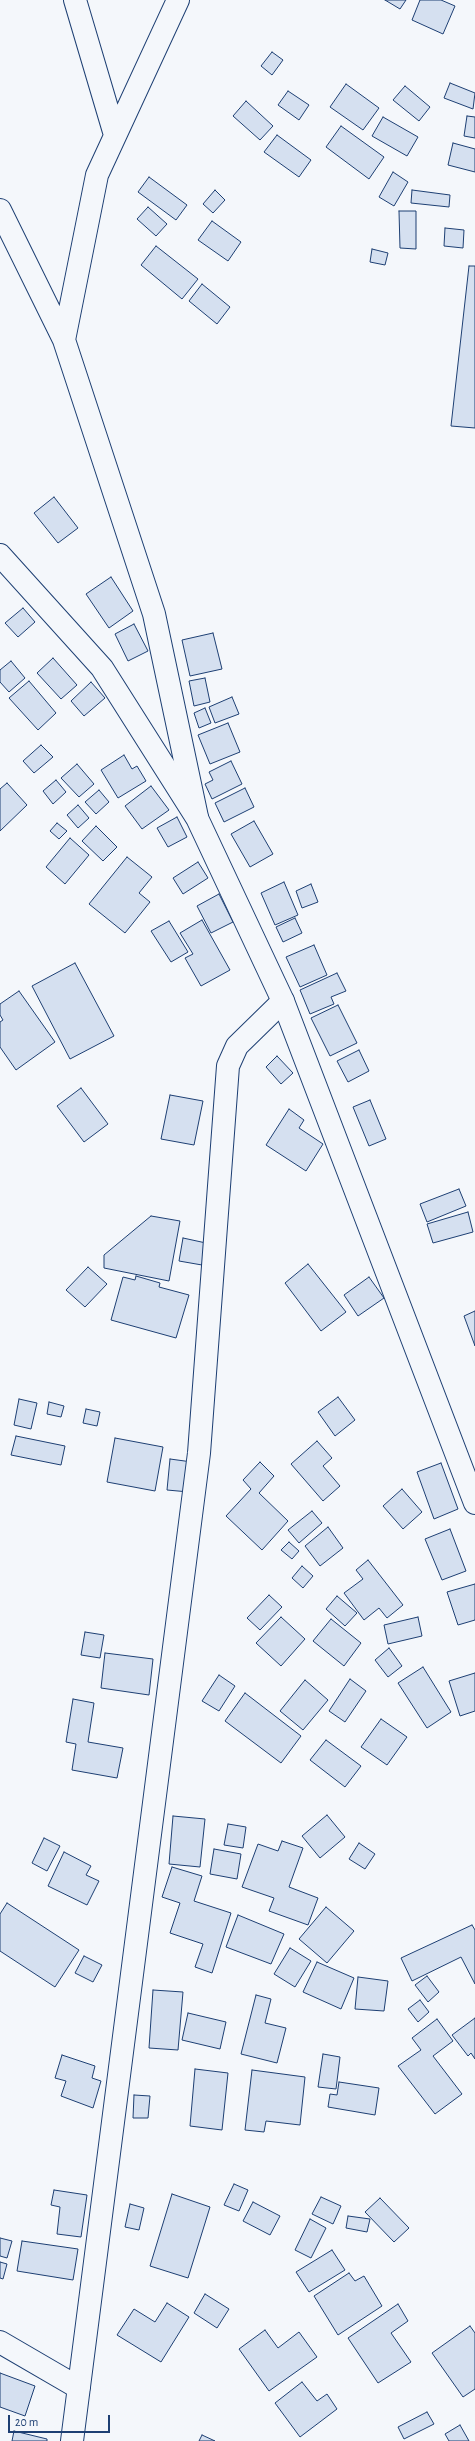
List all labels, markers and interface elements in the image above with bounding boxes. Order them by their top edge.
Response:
scale bar [10,2407,112,2433]
text: 20 m [15,2416,38,2428]

